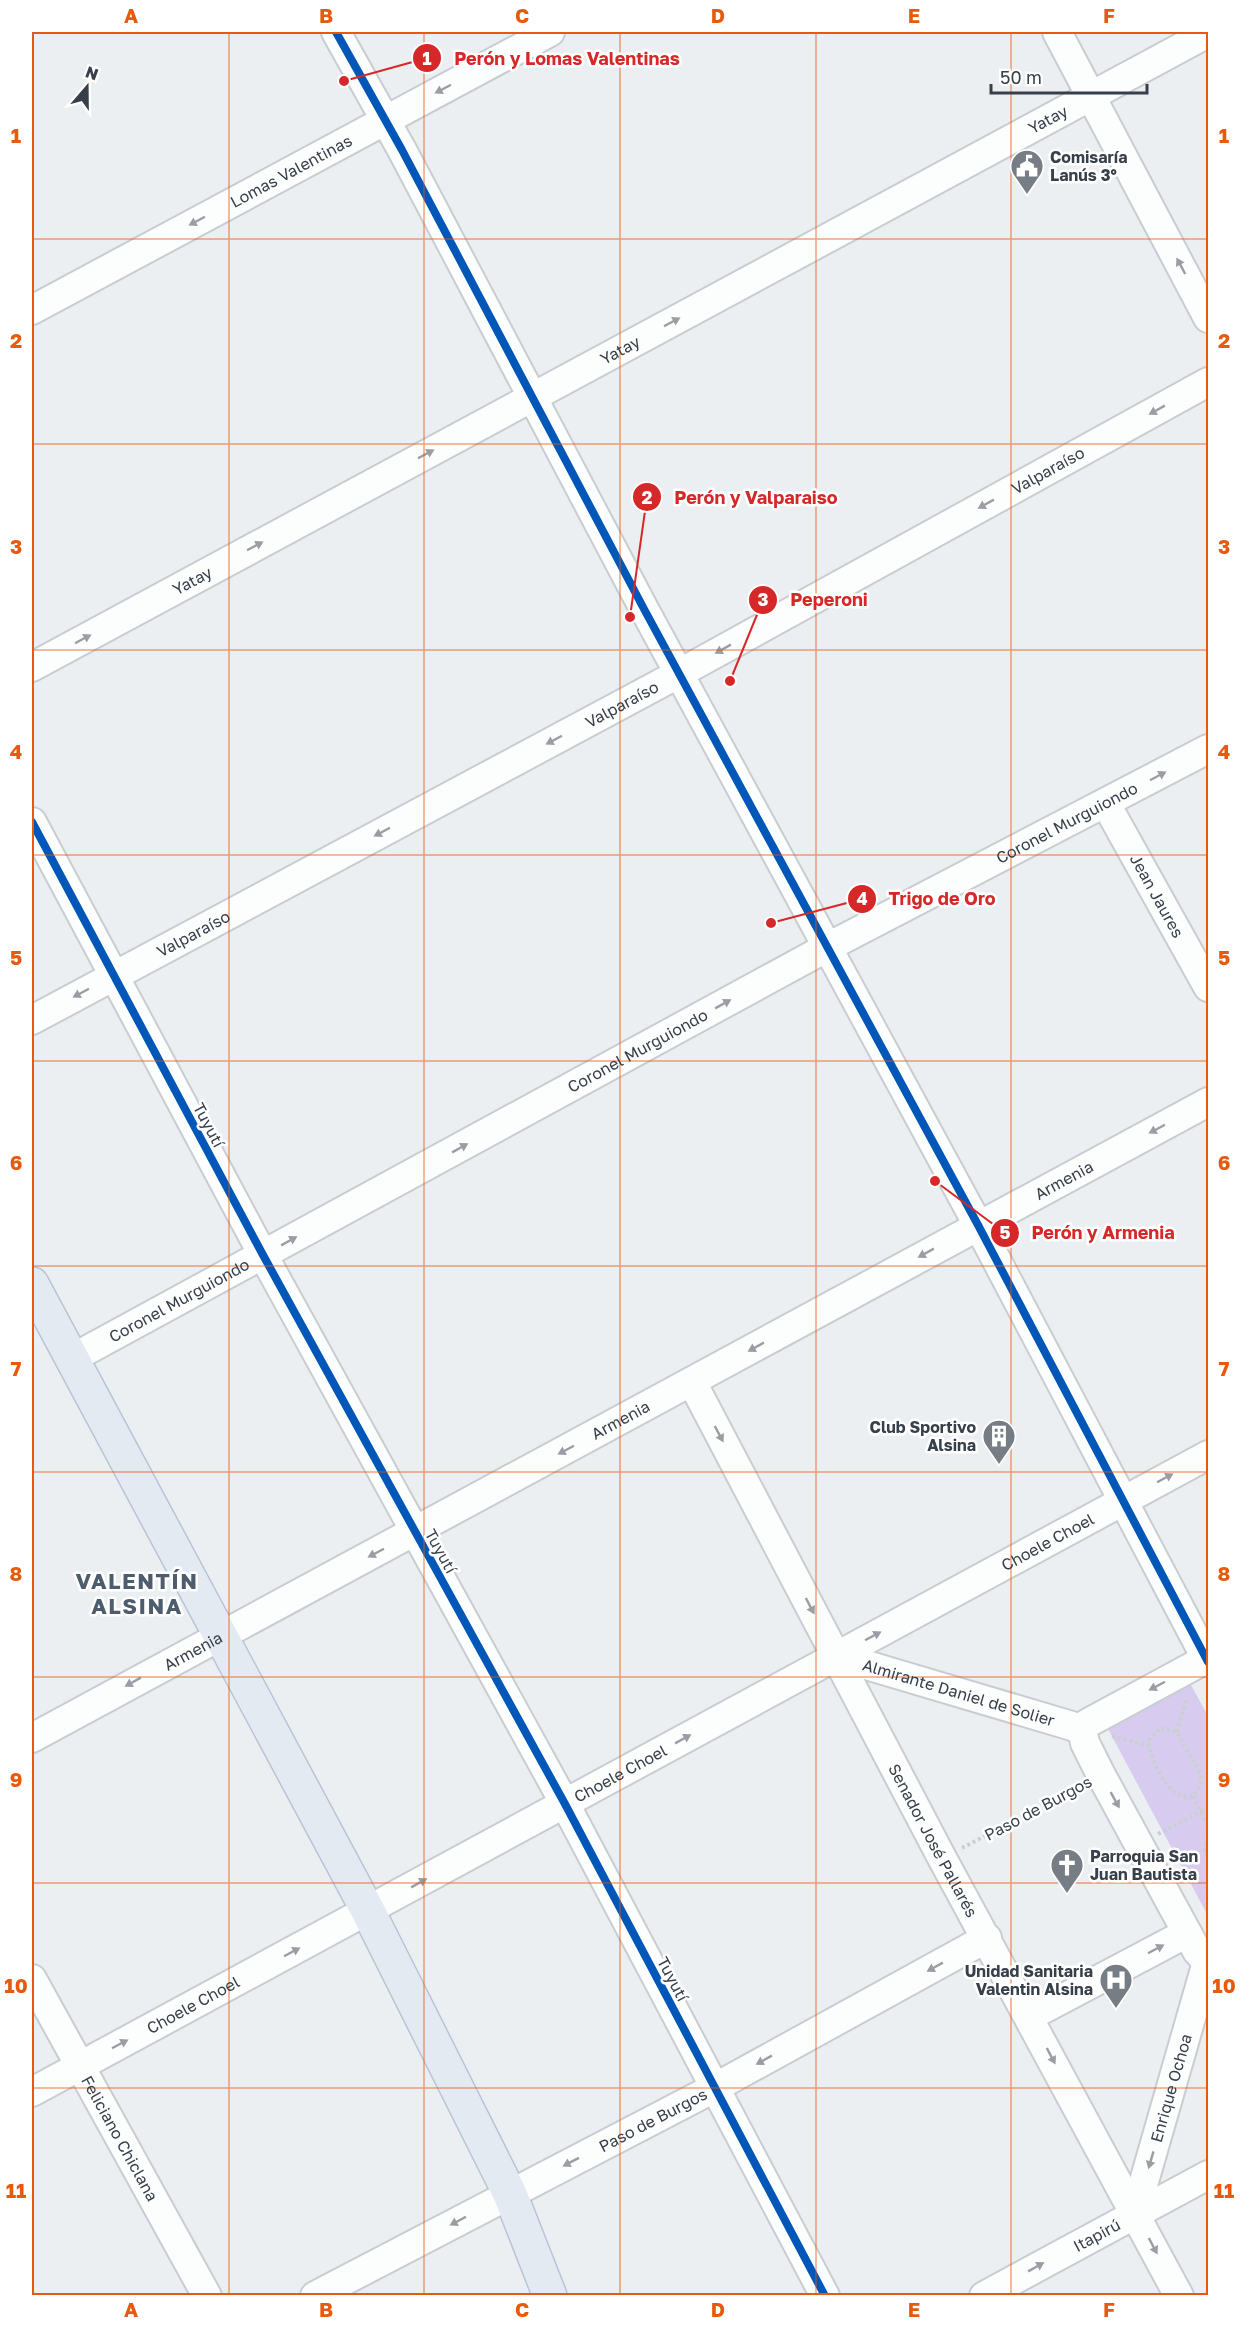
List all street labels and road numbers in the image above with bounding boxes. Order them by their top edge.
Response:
street label: Yatay [1025,101,1071,138]
street label: Lomas Valentinas [227,130,355,212]
street label: Yatay [597,331,643,369]
street label: Valparaíso [1008,442,1088,498]
street label: Yatay [169,562,215,599]
street label: Valparaíso [582,676,662,732]
street label: Coronel Murguiondo [993,778,1141,868]
street label: Jean Jaures [1126,850,1188,941]
street label: Valparaíso [153,906,233,961]
street label: Coronel Murguiondo [564,1004,711,1097]
street label: Tuyutí [189,1099,230,1152]
street label: Armenia [1031,1156,1097,1204]
street label: Coronel Murguiondo [105,1254,253,1346]
street label: Armenia [588,1396,653,1444]
street label: Choele Choel [998,1509,1097,1575]
street label: Tuyutí [421,1525,462,1578]
street label: Armenia [160,1627,226,1675]
street label: Almirante Daniel de Solier [860,1654,1057,1730]
street label: Choele Choel [570,1740,670,1807]
street label: Senador José Pallarés [884,1760,982,1921]
street label: Paso de Burgos [981,1771,1095,1845]
street label: Tuyutí [653,1953,694,2006]
street label: Choele Choel [143,1972,243,2038]
street label: Enrique Ochoa [1146,2031,1196,2145]
street label: Feliciano Chiclana [77,2072,163,2205]
street label: Paso de Burgos [595,2084,710,2156]
street label: Itapirú [1070,2214,1124,2256]

